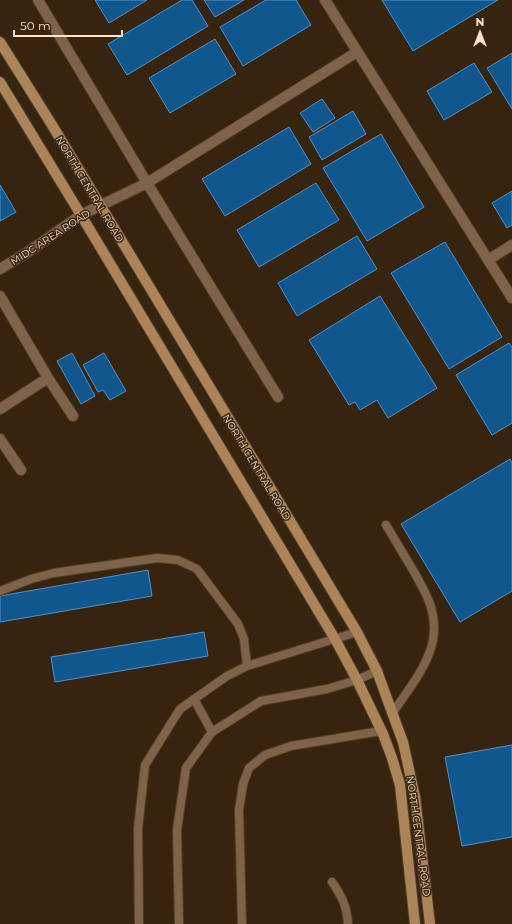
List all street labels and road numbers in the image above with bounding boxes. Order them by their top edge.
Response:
street label: NORTH CENTRAL ROAD [53,134,126,245]
street label: MIDC AREA ROAD [8,207,93,268]
street label: NORTH CENTRAL ROAD [220,412,293,523]
street label: NORTH CENTRAL ROAD [404,775,433,897]

